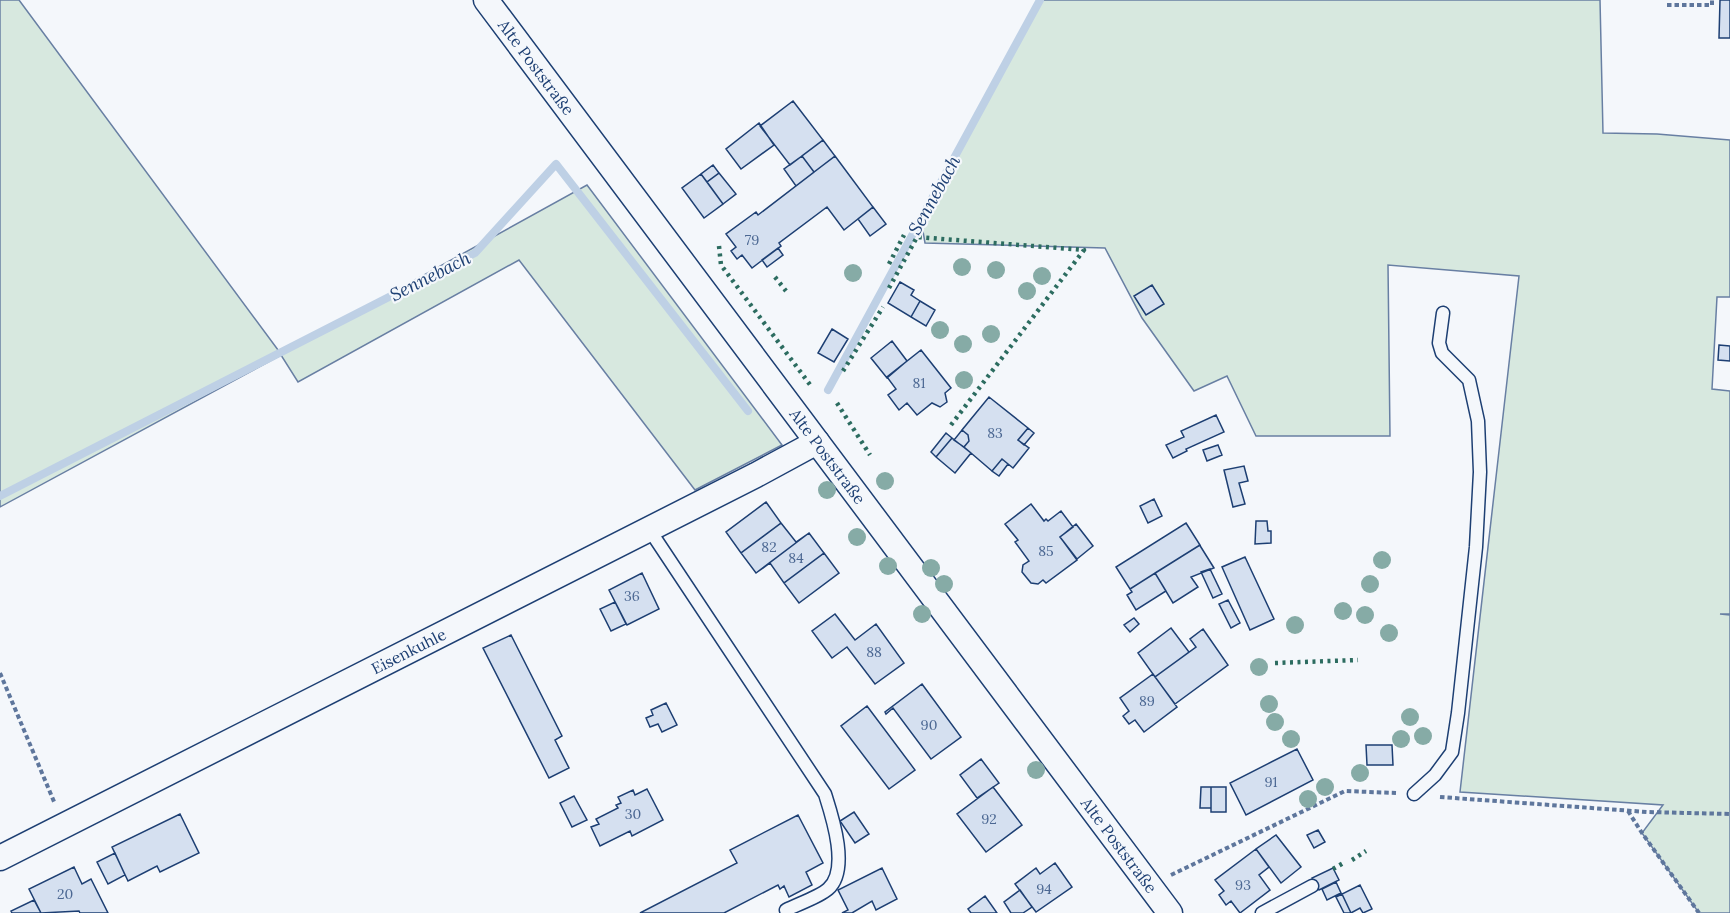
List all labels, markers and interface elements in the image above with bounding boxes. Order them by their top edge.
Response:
street label: Alte Poststraße [493,15,579,119]
water label: Sennebach [903,151,966,239]
house number: 79 [745,231,759,249]
water label: Sennebach [386,246,475,306]
house number: 81 [913,374,925,392]
street label: Alte Poststraße [785,404,870,508]
house number: 83 [987,424,1003,442]
house number: 82 [761,538,777,556]
house number: 85 [1038,542,1054,560]
house number: 84 [788,549,804,567]
house number: 36 [624,587,640,605]
street label: Eisenkuhle [368,624,450,678]
house number: 88 [866,643,882,661]
house number: 89 [1139,692,1155,710]
house number: 90 [921,716,937,734]
house number: 91 [1264,773,1278,791]
street label: Alte Poststraße [1076,793,1162,897]
house number: 30 [625,805,641,823]
house number: 92 [981,810,997,828]
house number: 93 [1235,876,1251,894]
house number: 94 [1036,880,1052,898]
house number: 20 [57,885,73,903]

